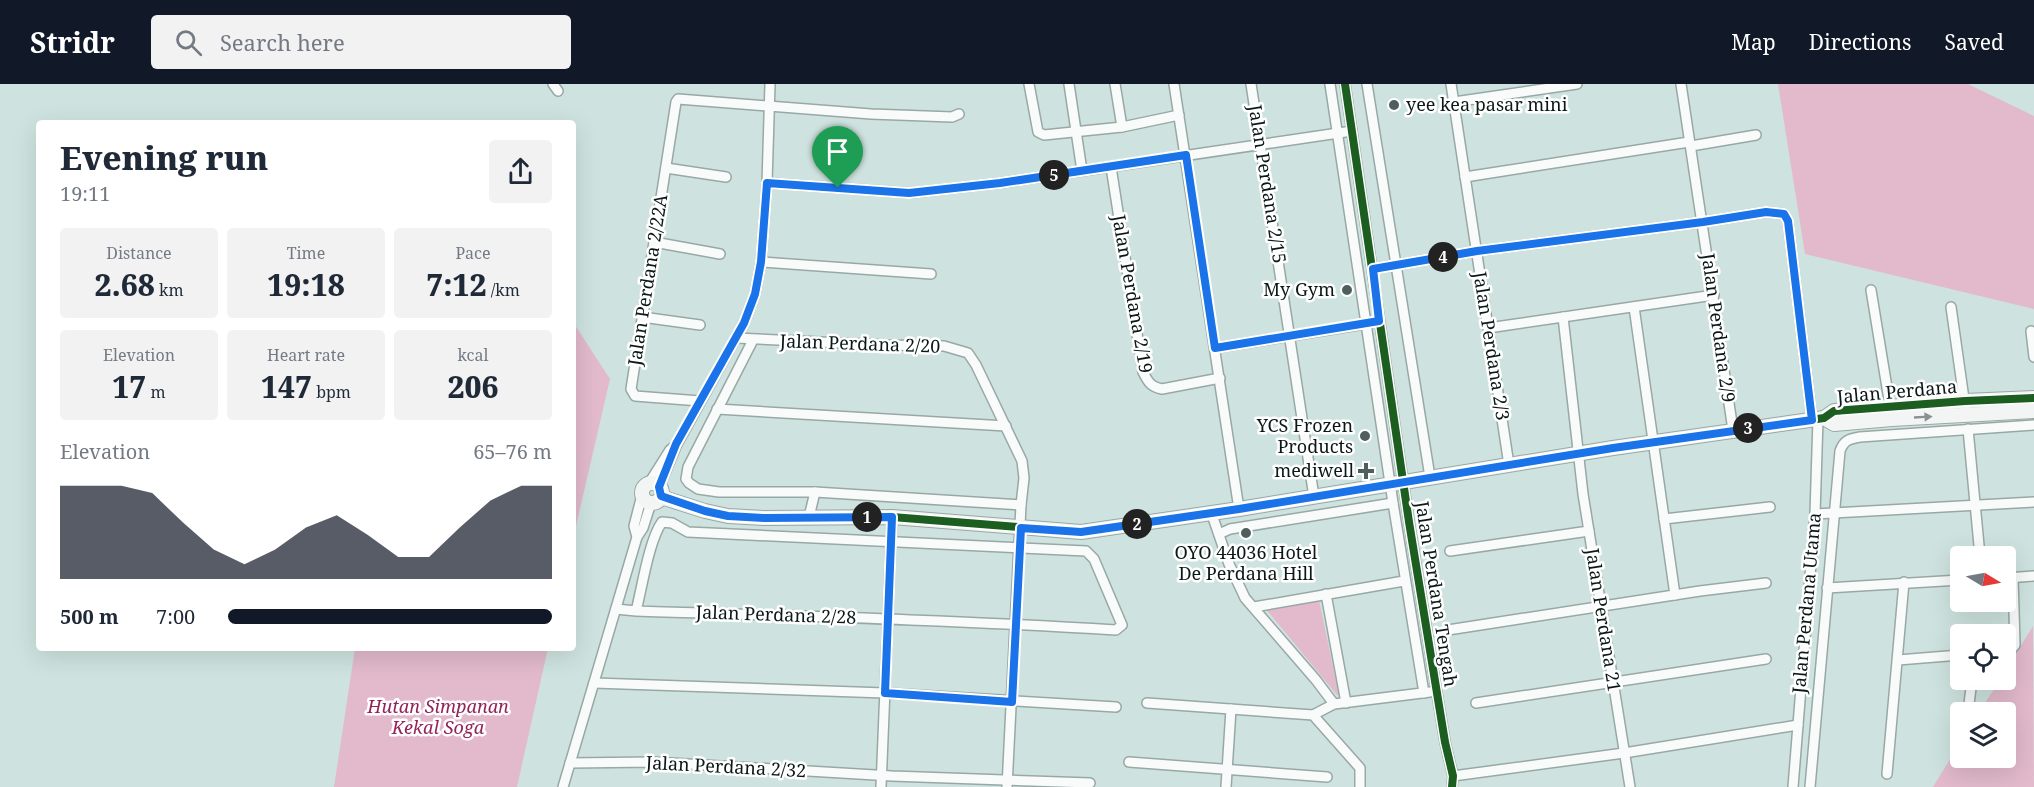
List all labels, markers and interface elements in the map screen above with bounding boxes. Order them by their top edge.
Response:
search box [151,15,571,69]
text: Stridr [30,23,115,61]
icon: search [172,26,205,59]
text: Search here [220,27,345,57]
text: Map [1731,28,1776,56]
text: Directions [1809,28,1911,56]
text: Saved [1944,28,2004,56]
place label: yee kea pasar mini [1406,92,1568,116]
marker: yee kea pasar mini [1387,98,1401,112]
street label: Jalan Perdana 2/15 [1243,102,1292,265]
pin [812,126,863,188]
text: Evening run [60,135,268,180]
icon: arrive [821,135,854,168]
button: share [489,140,552,203]
pin: 5 [1039,160,1069,190]
text: 5 [1049,164,1059,186]
text: 19:11 [60,180,110,207]
street label: Jalan Perdana 2/22A [621,192,672,368]
street label: Jalan Perdana 2/19 [1107,212,1159,375]
text: Distance [106,242,172,264]
text: Time [287,242,325,264]
text: Pace [455,242,491,264]
pin: 4 [1428,242,1458,272]
text: 4 [1438,246,1448,268]
street label: Jalan Perdana 2/9 [1696,251,1741,404]
text: 2.68 [94,264,155,305]
text: 19:18 [267,264,345,305]
text: 7:12 [426,264,487,305]
street label: Jalan Perdana 2/3 [1468,269,1516,422]
place label: My Gym [1263,277,1335,301]
text: km [155,279,184,301]
text: /km [487,279,520,301]
marker: My Gym [1340,283,1354,297]
street label: Jalan Perdana 2/20 [778,328,941,358]
text: Elevation [103,344,175,366]
text: Heart rate [267,344,345,366]
text: kcal [458,344,488,366]
text: 17 [112,366,146,407]
text: 147 [261,366,312,407]
text: 206 [447,366,499,407]
street label: Jalan Perdana [1835,374,1958,408]
text: m [146,381,166,403]
text: bpm [312,381,351,403]
one-way arrow [1913,412,1932,422]
place label: YCS Frozen Products [1256,413,1353,458]
pin: 3 [1733,413,1763,443]
text: 3 [1743,417,1753,439]
marker: YCS Frozen Products [1358,429,1372,443]
text: Elevation [60,438,150,465]
text: 65–76 m [473,438,552,465]
place label: mediwell [1274,458,1354,482]
marker: mediwell [1359,464,1373,478]
street label: Jalan Perdana Tengah [1410,498,1464,688]
pin: 1 [852,502,882,532]
text: 1 [862,506,872,528]
pin: 2 [1122,509,1152,539]
street label: Jalan Perdana Utama [1786,511,1826,695]
text: 2 [1132,513,1142,535]
marker: OYO 44036 Hotel De Perdana Hill [1239,526,1253,540]
place label: OYO 44036 Hotel De Perdana Hill [1175,540,1318,585]
street label: Jalan Perdana 21 [1581,545,1627,693]
north arrow [1950,546,2016,612]
map controls [1950,546,2016,768]
street label: Jalan Perdana 2/28 [694,599,857,629]
text: 500 m [60,603,119,630]
text: 7:00 [156,603,195,630]
button: locate [1950,624,2016,690]
park label: Hutan Simpanan Kekal Soga [366,694,509,739]
button: layers [1950,702,2016,768]
street label: Jalan Perdana 2/32 [644,750,807,782]

